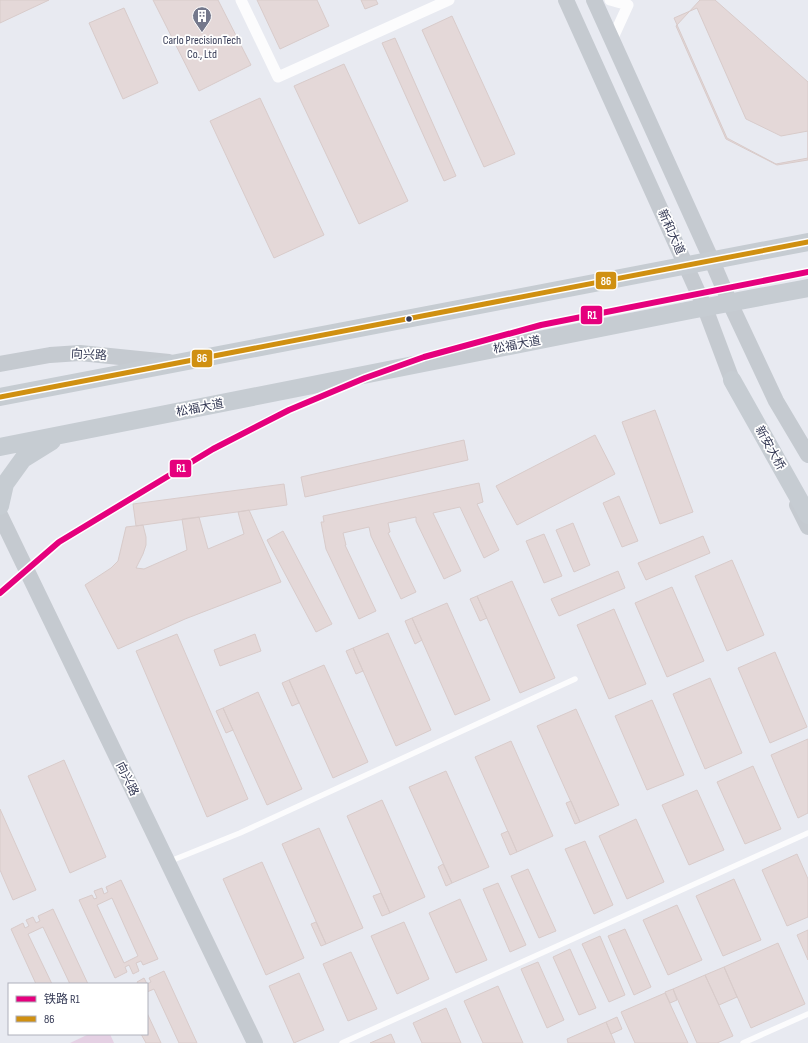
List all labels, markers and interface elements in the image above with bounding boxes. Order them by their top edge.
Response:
building icon: Carlo PrecisionTech Co., Ltd [191,5,213,33]
place label: Carlo PrecisionTech Co., Ltd [163,33,241,62]
street label: 新和大道 [654,207,688,257]
line badge: 86 [595,271,617,290]
text: 86 [601,275,611,288]
line badge: R1 [580,305,603,325]
text: R1 [587,309,598,322]
unlabelled marker [404,314,414,324]
street label: 松福大道 [492,333,542,357]
street label: 向兴路 [71,347,107,363]
line badge: 86 [191,349,213,368]
text: 86 [197,352,207,365]
street label: 松福大道 [175,396,225,420]
street label: 新安大桥 [752,423,788,473]
line badge: R1 [169,459,192,478]
text: R1 [176,462,187,475]
street label: 向兴路 [112,760,142,798]
legend [8,983,148,1035]
text: 铁路 R1 [44,992,80,1007]
text: 86 [44,1012,55,1027]

